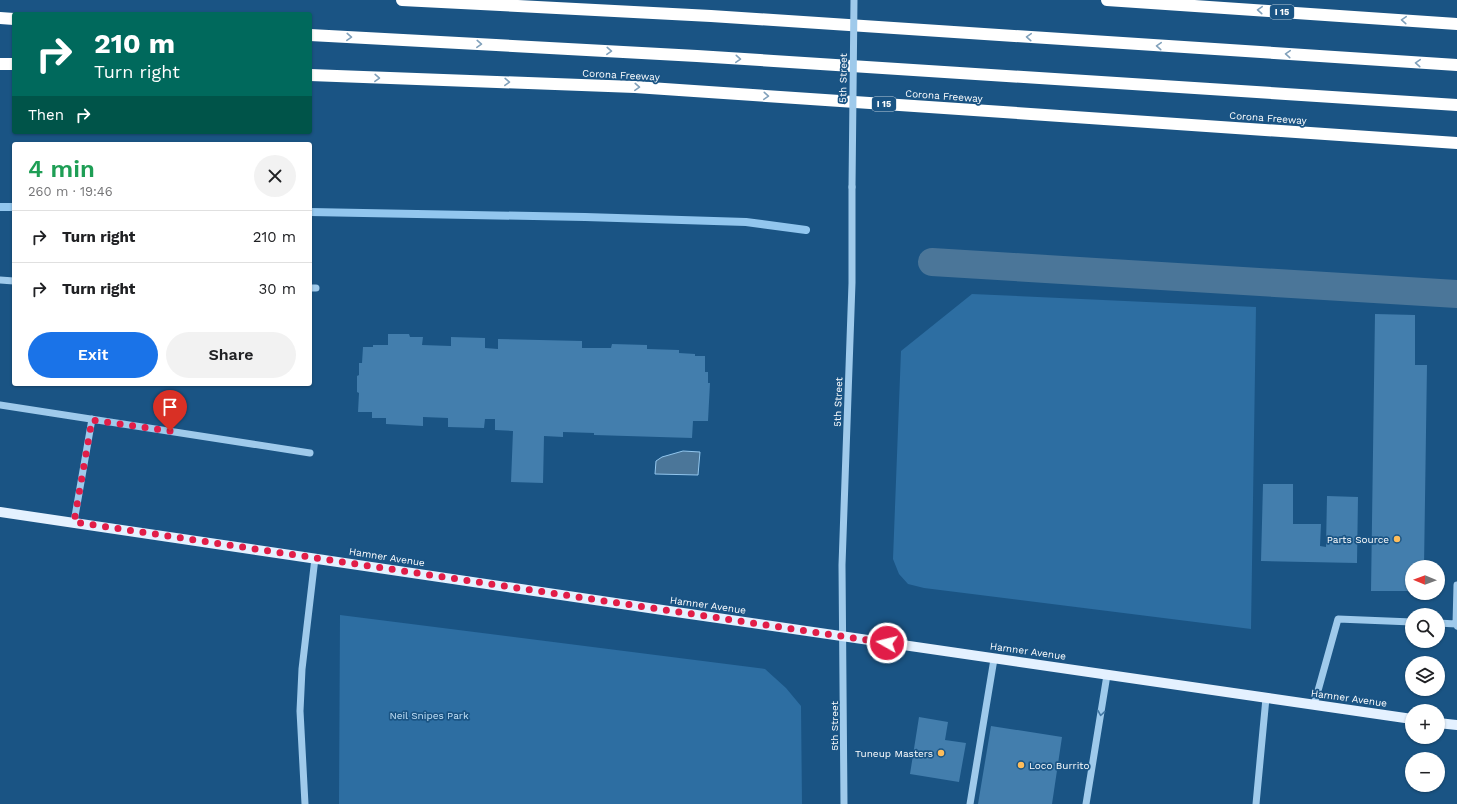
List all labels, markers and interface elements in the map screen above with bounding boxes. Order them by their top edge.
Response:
road number: I 15 [1270,5,1294,19]
one-way arrow [1257,6,1263,15]
one-way arrow [1401,16,1407,24]
text: 210 m [94,27,175,60]
icon: right [28,28,80,80]
one-way arrow [346,33,352,41]
one-way arrow [1026,33,1032,42]
one-way arrow [476,40,482,48]
one-way arrow [1156,41,1162,50]
one-way arrow [606,47,612,55]
one-way arrow [1285,50,1291,59]
street label: 5th Street [837,52,849,103]
one-way arrow [735,54,741,63]
one-way arrow [1415,58,1421,67]
text: Turn right [94,61,180,82]
street label: Corona Freeway [582,67,661,83]
one-way arrow [374,73,380,82]
one-way arrow [504,78,510,87]
one-way arrow [634,83,640,92]
street label: Corona Freeway [905,88,984,104]
one-way arrow [763,92,769,101]
road number: I 15 [872,97,896,111]
icon: right [72,104,94,126]
text: Then [28,106,64,124]
street label: Corona Freeway [1229,110,1308,126]
text: 4 min [28,155,95,183]
button: close [254,155,296,197]
text: 260 m · 19:46 [28,184,113,199]
icon: right [28,226,50,248]
text: Turn right [62,228,135,246]
text: 210 m [253,228,296,246]
icon: right [28,278,50,300]
text: Turn right [62,280,135,298]
text: 30 m [259,280,296,298]
button: Exit [28,332,158,378]
button: Share [166,332,296,378]
street label: 5th Street [832,376,844,427]
pin [153,390,187,431]
icon: arrive [159,396,181,418]
place label: Parts Source [1327,534,1389,545]
marker: Parts Source [1392,534,1402,544]
street label: Hamner Avenue [348,546,426,568]
north arrow [1405,560,1445,600]
map controls [1405,560,1445,792]
street label: Hamner Avenue [669,594,747,616]
button: search [1405,608,1445,648]
position arrow [866,622,908,664]
street label: Hamner Avenue [989,640,1067,662]
button: layers [1405,656,1445,696]
street label: Hamner Avenue [1310,687,1388,709]
street label: 5th Street [829,700,840,751]
button: + [1405,704,1445,744]
park label: Neil Snipes Park [389,710,469,721]
one-way arrow [1097,710,1106,716]
place label: Tuneup Masters [855,748,933,759]
marker: Tuneup Masters [936,748,946,758]
button: − [1405,752,1445,792]
marker: Loco Burrito [1016,760,1026,770]
place label: Loco Burrito [1029,760,1090,771]

